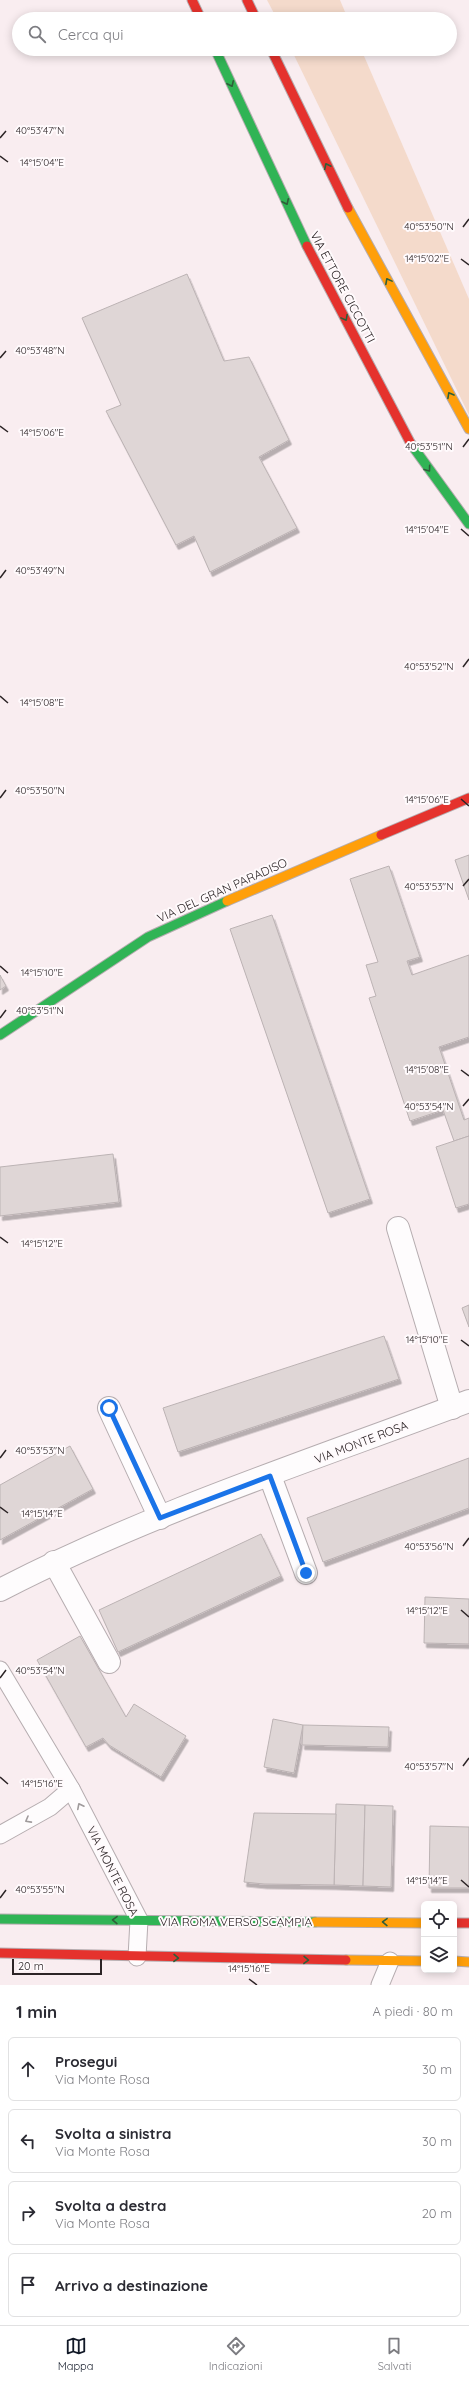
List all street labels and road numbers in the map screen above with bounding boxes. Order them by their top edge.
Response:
street label: VIA ETTORE CICCOTTI [307,229,379,345]
street label: VIA DEL GRAN PARADISO [155,854,289,926]
street label: VIA MONTE ROSA [312,1417,410,1467]
street label: VIA MONTE ROSA [84,1824,142,1919]
street label: VIA ROMA VERSO SCAMPIA [160,1914,312,1929]

